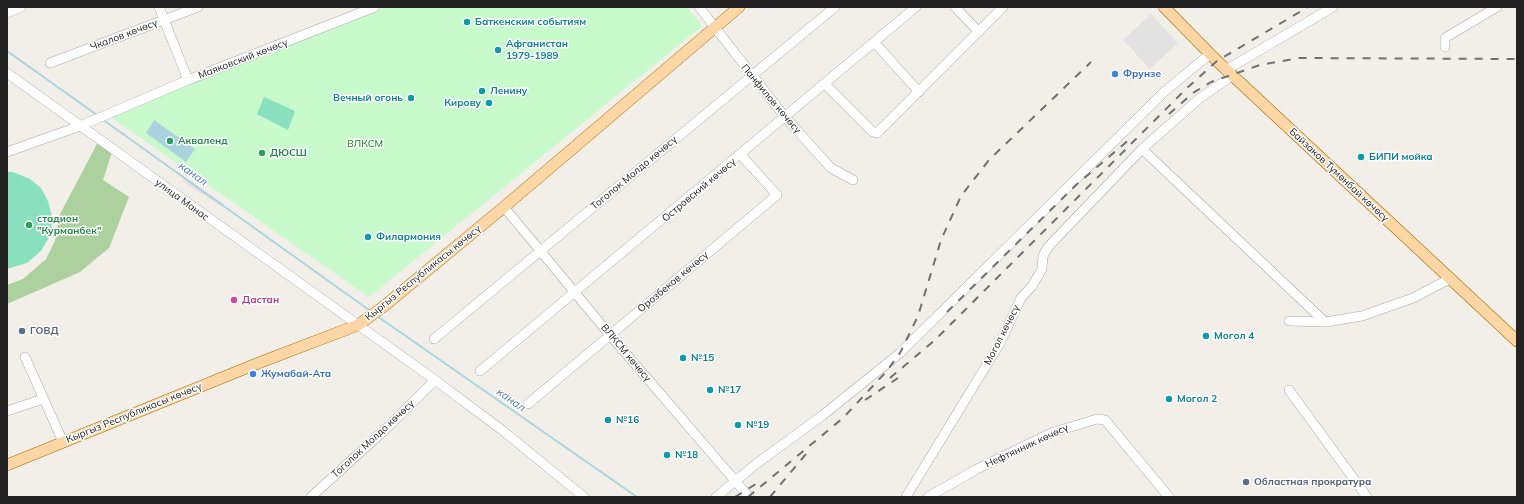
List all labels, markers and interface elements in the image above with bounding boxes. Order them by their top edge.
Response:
place label: Баткенским событиям [475,16,586,28]
street label: Чкалов көчөсү [89,17,159,53]
marker: Баткенским событиям [462,17,472,27]
street label: Маяковский көчөсү [197,36,289,82]
place label: Афганистан 1979-1989 [506,38,568,62]
marker: Афганистан 1979-1989 [493,45,503,55]
street label: Панфилов көчөсү [739,62,803,136]
place label: Фрунзе [1123,68,1161,80]
marker: Фрунзе [1110,69,1120,79]
place label: Ленину [490,85,527,97]
marker: Ленину [477,86,487,96]
place label: Вечный огонь [333,92,403,104]
marker: Вечный огонь [406,93,416,103]
place label: Кирову [444,97,481,109]
marker: Кирову [484,98,494,108]
street label: Байзаков Түмөнбай көчөсү [1287,126,1391,224]
street label: Тоголок Молдо көчөсү [589,133,679,213]
place label: Акваленд [178,135,228,147]
marker: Акваленд [165,136,175,146]
park label: ВЛКСМ [347,138,383,150]
place label: ДЮСШ [270,147,307,159]
marker: ДЮСШ [257,148,267,158]
place label: БИПИ мойка [1369,151,1433,163]
marker: БИПИ мойка [1356,152,1366,162]
street label: Островский көчөсү [660,156,738,224]
water label: канал [176,159,210,189]
street label: улица Манас [153,176,211,224]
place label: стадион "Курманбек" [37,213,101,236]
marker: стадион "Курманбек" [24,220,34,230]
street label: Кыргыз Республикасы көчөсү [363,223,483,323]
place label: Филармония [376,231,441,243]
marker: Филармония [363,232,373,242]
street label: Орозбеков көчөсү [635,249,711,315]
place label: Дастан [242,294,279,306]
marker: Дастан [229,295,239,305]
street label: Могол көчөсү [982,303,1022,367]
street label: ВЛКСМ көчөсү [598,322,654,384]
place label: ГОВД [30,325,59,337]
marker: ГОВД [17,326,27,336]
place label: Могол 4 [1214,330,1254,342]
marker: Могол 4 [1201,331,1211,341]
place label: №15 [691,352,714,364]
marker: №15 [678,353,688,363]
place label: Жумабай-Ата [261,368,331,380]
marker: Жумабай-Ата [248,369,258,379]
street label: Кыргыз Республикасы көчөсү [64,380,204,446]
place label: №17 [718,384,741,396]
water label: канал [494,385,528,415]
marker: №17 [705,385,715,395]
place label: Могол 2 [1177,393,1217,405]
marker: Могол 2 [1164,394,1174,404]
street label: Тоголок Молдо көчөсү [329,398,417,480]
place label: №16 [616,414,639,426]
marker: №16 [603,415,613,425]
place label: №19 [746,419,769,431]
marker: №19 [733,420,743,430]
street label: Нефтянник көчөсү [984,421,1070,471]
place label: №18 [675,449,698,461]
marker: №18 [662,450,672,460]
place label: Областная прократура [1254,476,1371,488]
marker: Областная прократура [1241,477,1251,487]

